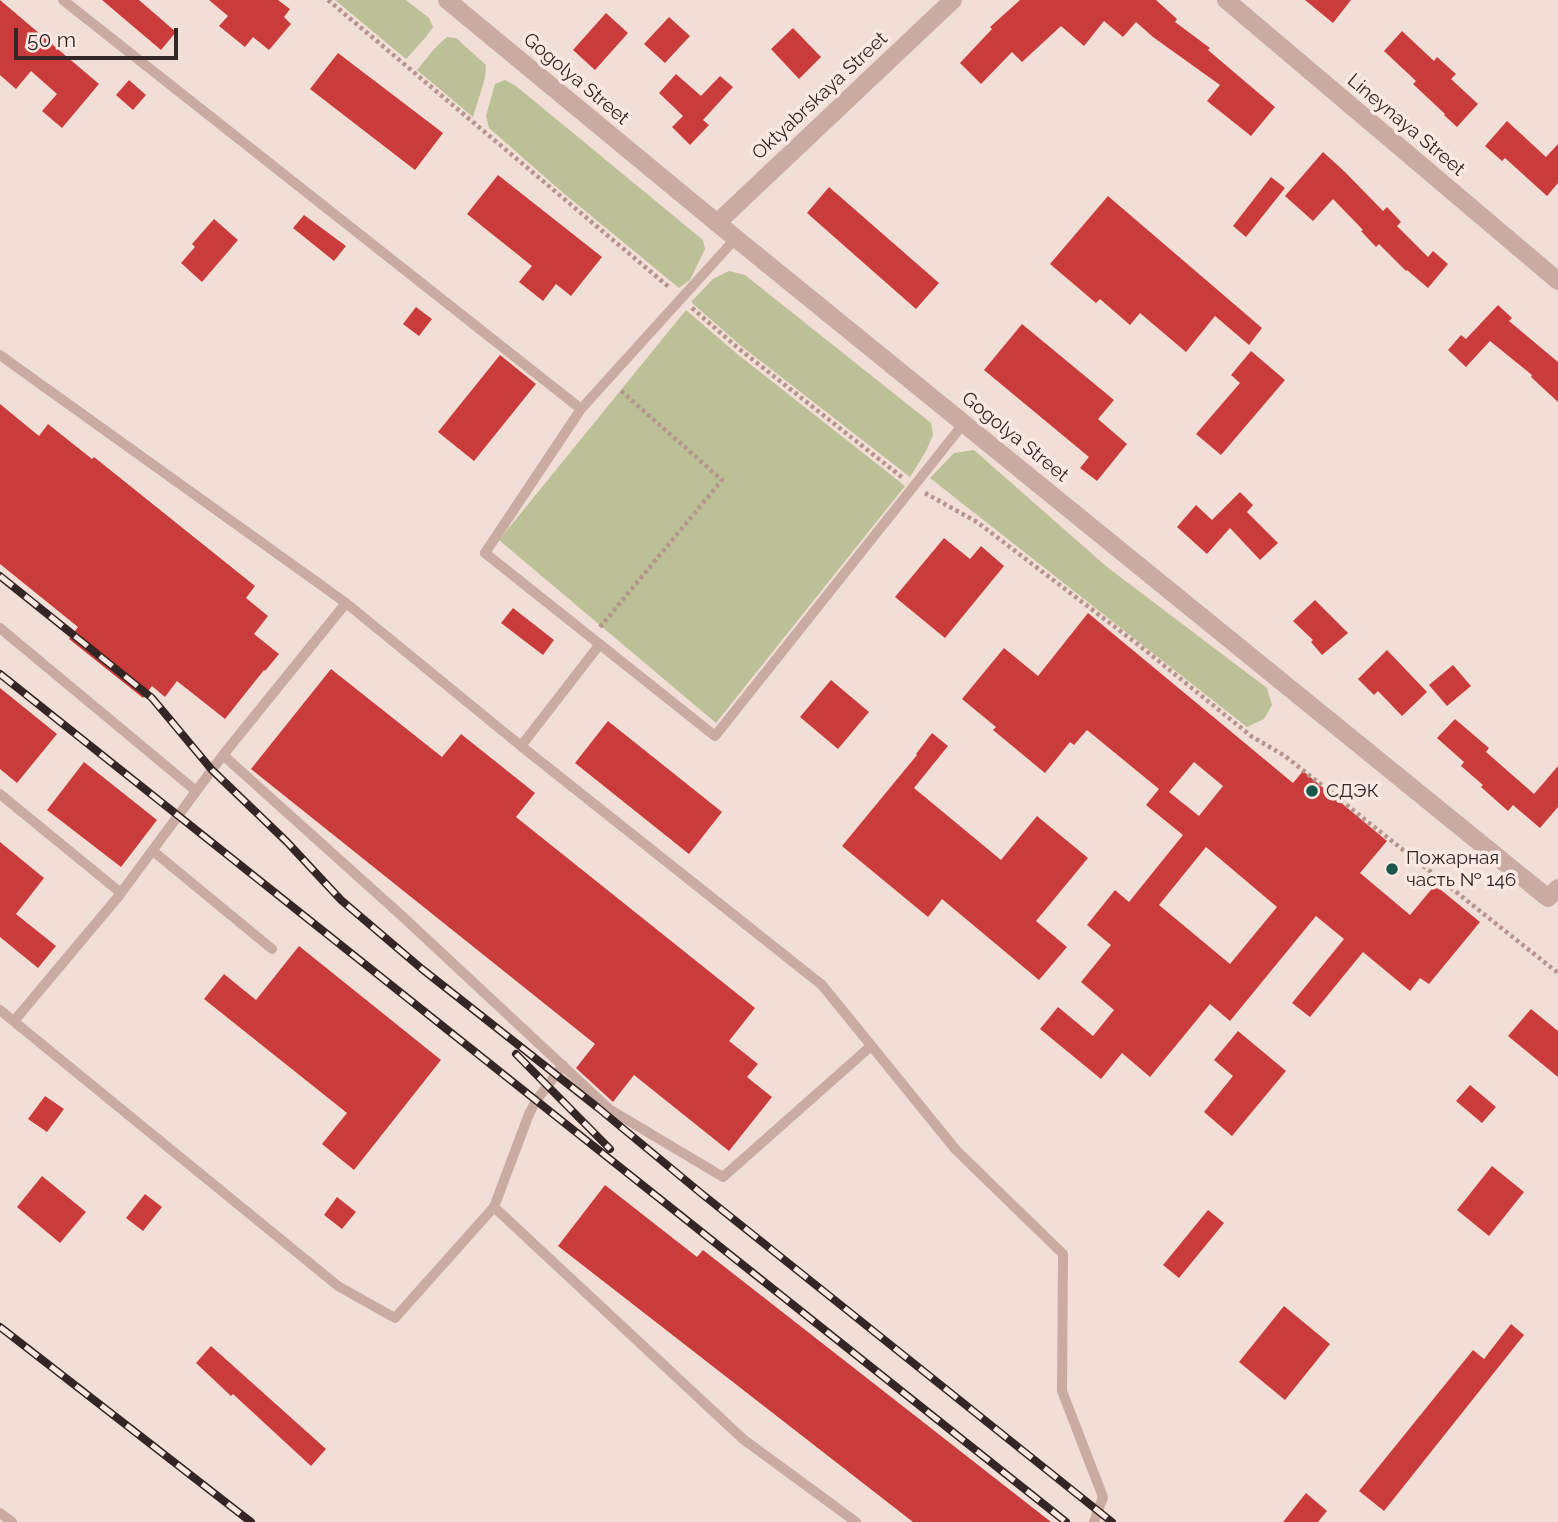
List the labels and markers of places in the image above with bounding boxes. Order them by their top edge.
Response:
place label: СДЭК [1326,780,1379,802]
marker: СДЭК [1304,783,1320,799]
place label: Пожарная часть № 146 [1406,847,1516,891]
marker: Пожарная часть № 146 [1384,861,1400,877]

